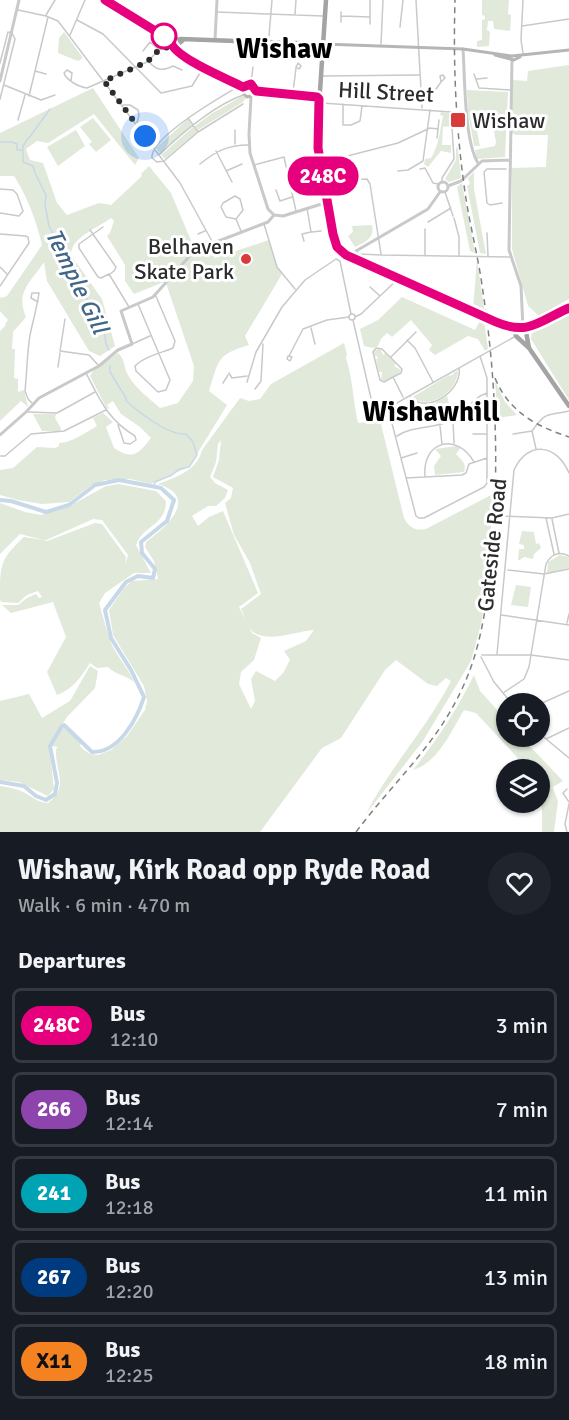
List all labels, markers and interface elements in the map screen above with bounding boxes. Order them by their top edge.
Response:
unlabelled marker [151,23,177,49]
district label: Wishaw [236,32,333,66]
street label: Hill Street [338,76,435,108]
place label: Wishaw [472,107,545,134]
marker: Wishaw [449,111,467,129]
your location [130,121,160,151]
line badge: 248C [281,156,365,195]
text: 248C [300,163,346,189]
water label: Temple Gill [39,223,116,340]
place label: Belhaven Skate Park [134,233,234,285]
marker: Belhaven Skate Park [239,252,253,266]
district label: Wishawhill [362,395,500,429]
street label: Gateside Road [472,477,512,613]
map controls [496,693,550,813]
button: locate [496,693,550,747]
button: layers [496,759,550,813]
button: heart [488,852,551,915]
text: Wishaw, Kirk Road opp Ryde Road [18,853,430,887]
text: Walk · 6 min · 470 m [18,893,190,918]
text: Departures [18,947,126,974]
text: Bus [110,1000,145,1027]
text: 248C [33,1012,80,1038]
text: 3 min [496,1012,548,1039]
text: 12:10 [110,1027,158,1052]
text: Bus [105,1084,140,1111]
text: 266 [37,1096,71,1122]
text: 7 min [496,1096,548,1123]
text: 12:14 [105,1111,154,1136]
text: Bus [105,1168,140,1195]
text: 241 [37,1180,71,1206]
text: 11 min [484,1180,548,1207]
text: 12:18 [105,1195,154,1220]
text: Bus [105,1252,140,1279]
text: 267 [37,1264,71,1290]
text: 13 min [484,1264,548,1291]
text: 12:20 [105,1279,154,1304]
text: Bus [105,1336,140,1363]
text: X11 [36,1348,72,1374]
text: 18 min [484,1348,548,1375]
text: 12:25 [105,1363,154,1388]

